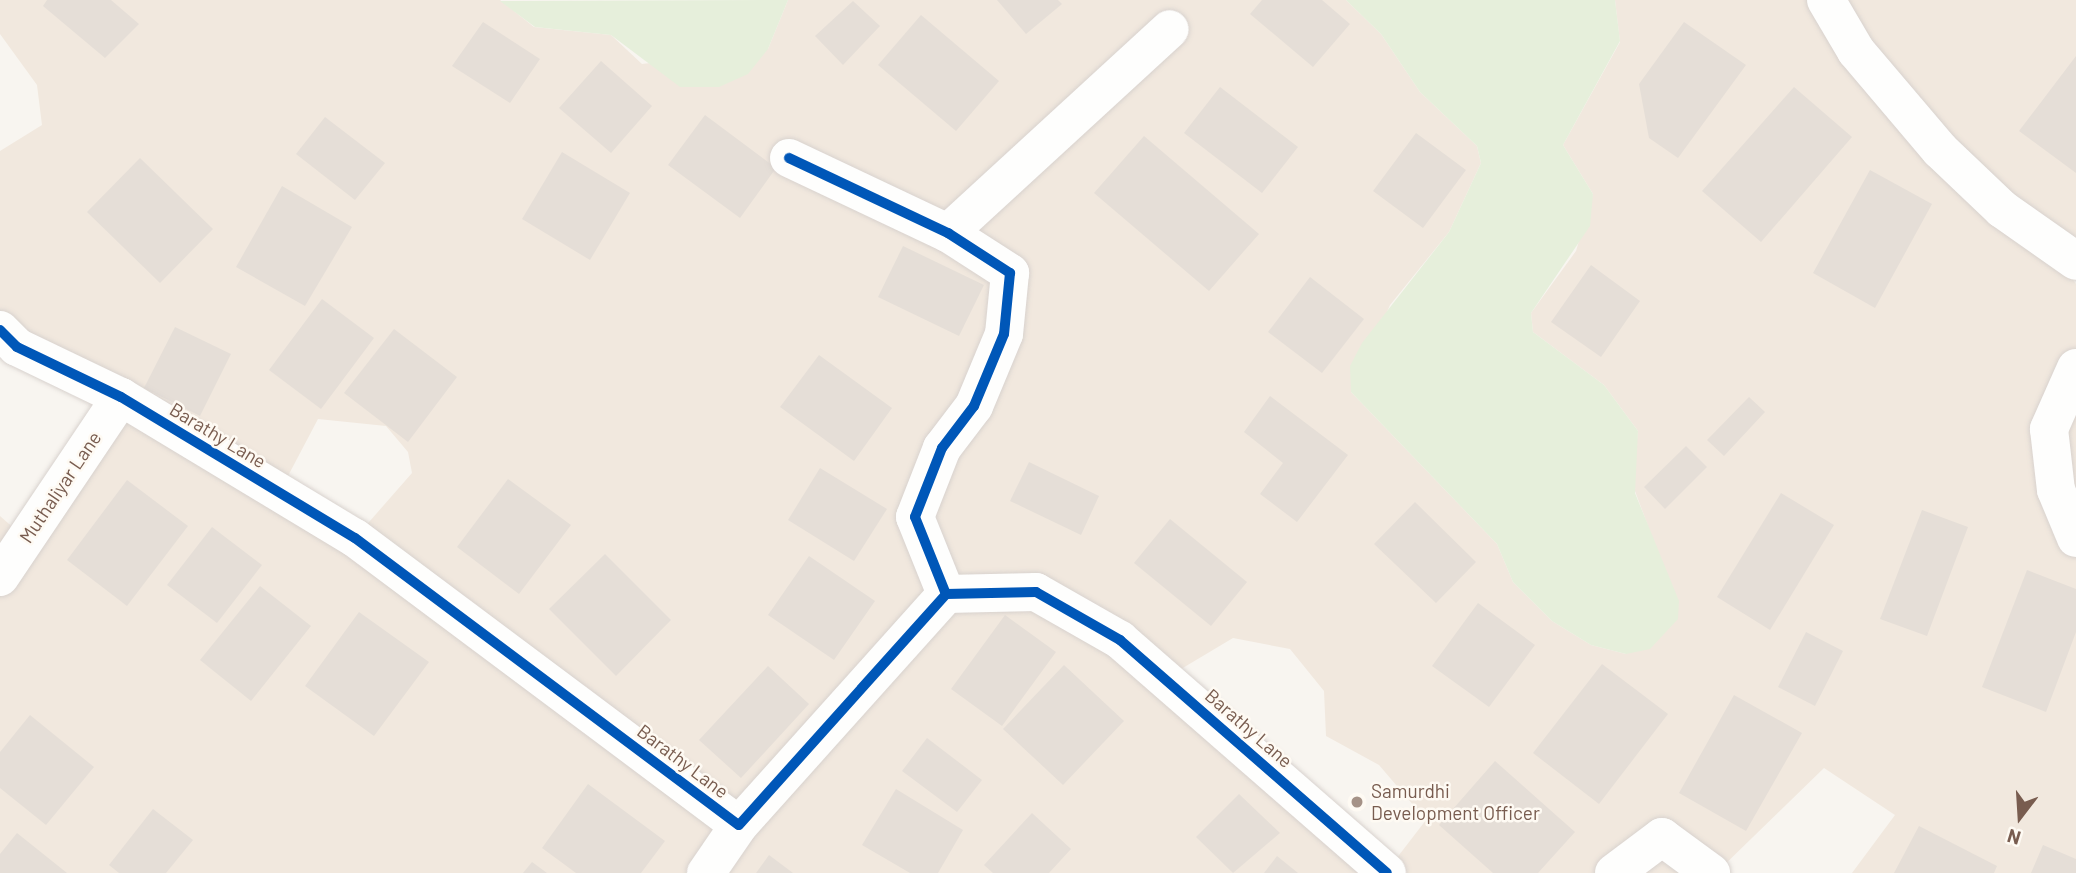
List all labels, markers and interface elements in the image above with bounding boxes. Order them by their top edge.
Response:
street label: Barathy Lane [166,397,270,473]
street label: Muthaliyar Lane [14,427,106,547]
street label: Barathy Lane [1201,684,1297,772]
street label: Barathy Lane [633,719,733,803]
place label: Samurdhi Development Officer [1371,780,1540,824]
north arrow [1985,782,2055,852]
marker: Samurdhi Development Officer [1349,794,1365,810]
text: N [2004,825,2023,850]

